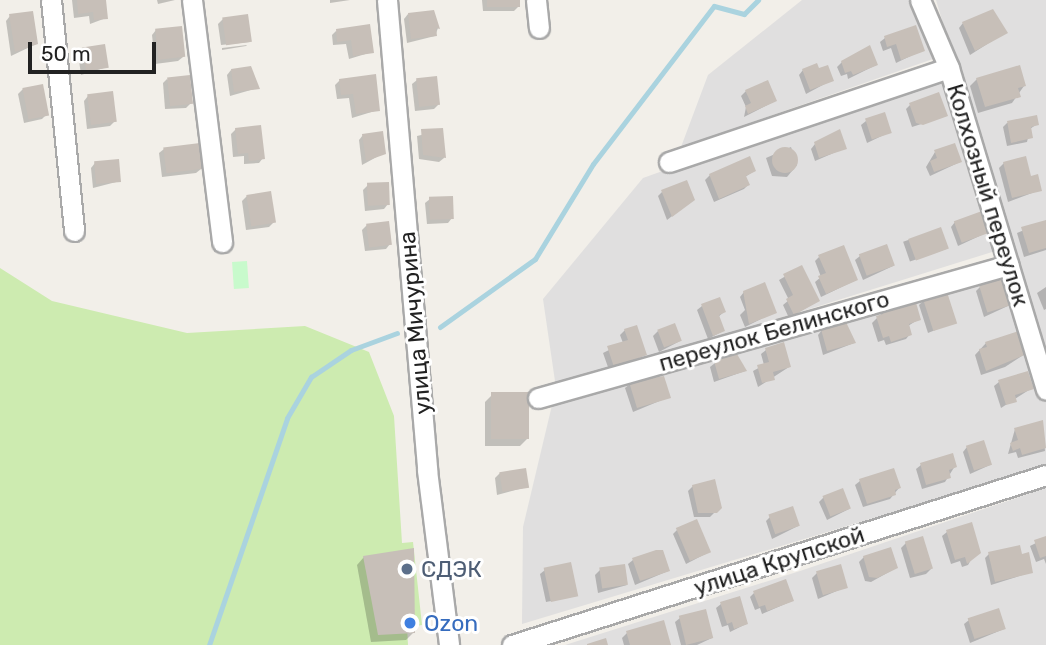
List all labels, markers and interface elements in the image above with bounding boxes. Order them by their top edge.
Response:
scale bar [32,28,159,72]
text: 50 m [41,41,91,66]
street label: Колхозный переулок [941,80,1035,310]
street label: улица Мичурина [393,230,437,416]
street label: переулок Белинского [656,285,892,377]
street label: улица Крупской [690,520,868,602]
place label: СДЭК [421,555,482,583]
marker: СДЭК [399,561,415,577]
place label: Ozon [424,609,478,637]
marker: Ozon [402,615,418,631]

